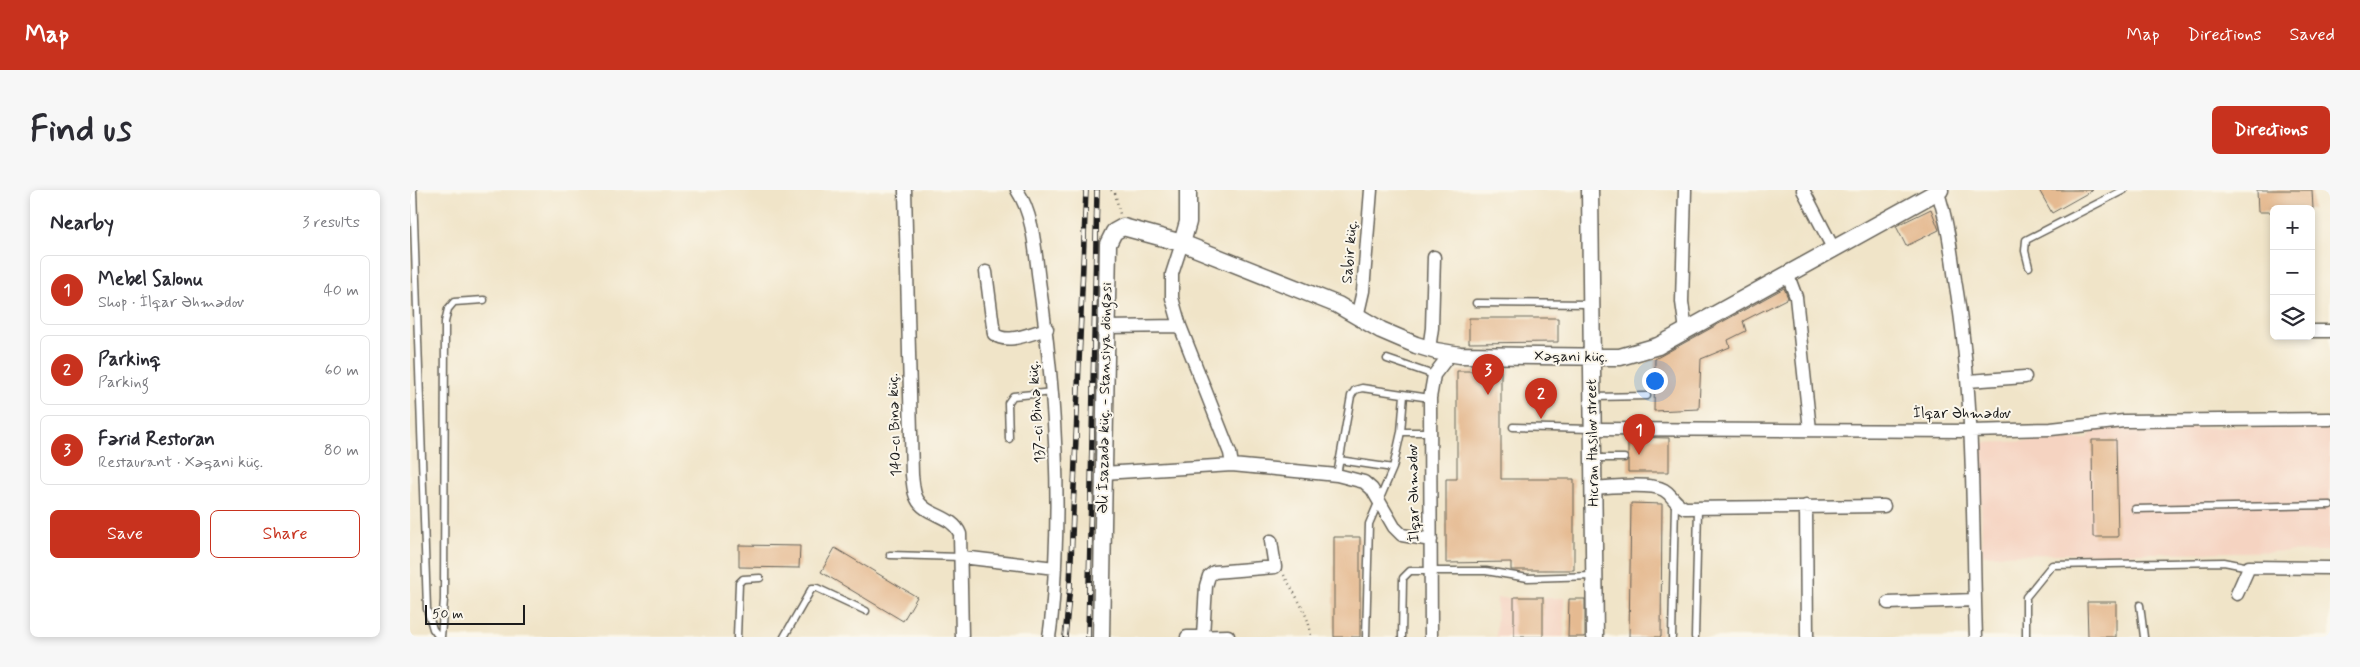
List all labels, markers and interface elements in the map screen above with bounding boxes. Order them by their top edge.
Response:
text: Map [25,20,69,51]
text: Map [2127,23,2160,47]
text: Directions [2188,23,2262,47]
text: Saved [2290,23,2335,47]
button: Directions [2212,106,2330,154]
text: Find us [30,107,132,153]
map controls [2270,205,2315,340]
button: + [2270,205,2315,250]
text: Nearby [50,209,114,237]
text: 3 results [302,212,360,233]
street label: Sabir küç. [1337,220,1363,284]
button: − [2270,250,2315,295]
text: Mebel Salonu [98,267,203,292]
text: 1 [63,280,71,301]
text: 40 m [323,280,359,301]
street label: Əli İsazadə küç. - Stansiya döngəsi [1093,282,1118,514]
text: Shop · İlqar Əhmədov [98,292,244,313]
button: layers [2270,295,2315,340]
street label: Xəqani küç. [1534,346,1608,368]
text: Parkinq [98,347,161,372]
pin: 3 [1472,354,1504,395]
text: 2 [63,360,71,381]
text: 60 m [325,360,359,381]
street label: 137-ci Binə küç. [1023,360,1051,464]
your location [1642,368,1668,394]
text: Parking [98,372,149,393]
street label: 140-cı Binə küç. [883,373,907,477]
pin: 2 [1525,378,1557,419]
street label: Hicran Hasilov street [1582,379,1604,507]
street label: İlqar Əhmədov [1913,404,2011,424]
pin: 1 [1623,414,1655,455]
text: Fərid Restoran [98,427,215,452]
text: 3 [63,440,71,461]
text: 80 m [324,440,359,461]
street label: İlqar Əhmədov [1403,444,1425,542]
text: Restaurant · Xəqani küç. [98,452,263,473]
button: Save [50,510,200,558]
button: Share [210,510,360,558]
scale bar [425,602,525,625]
text: 50 m [432,605,463,623]

